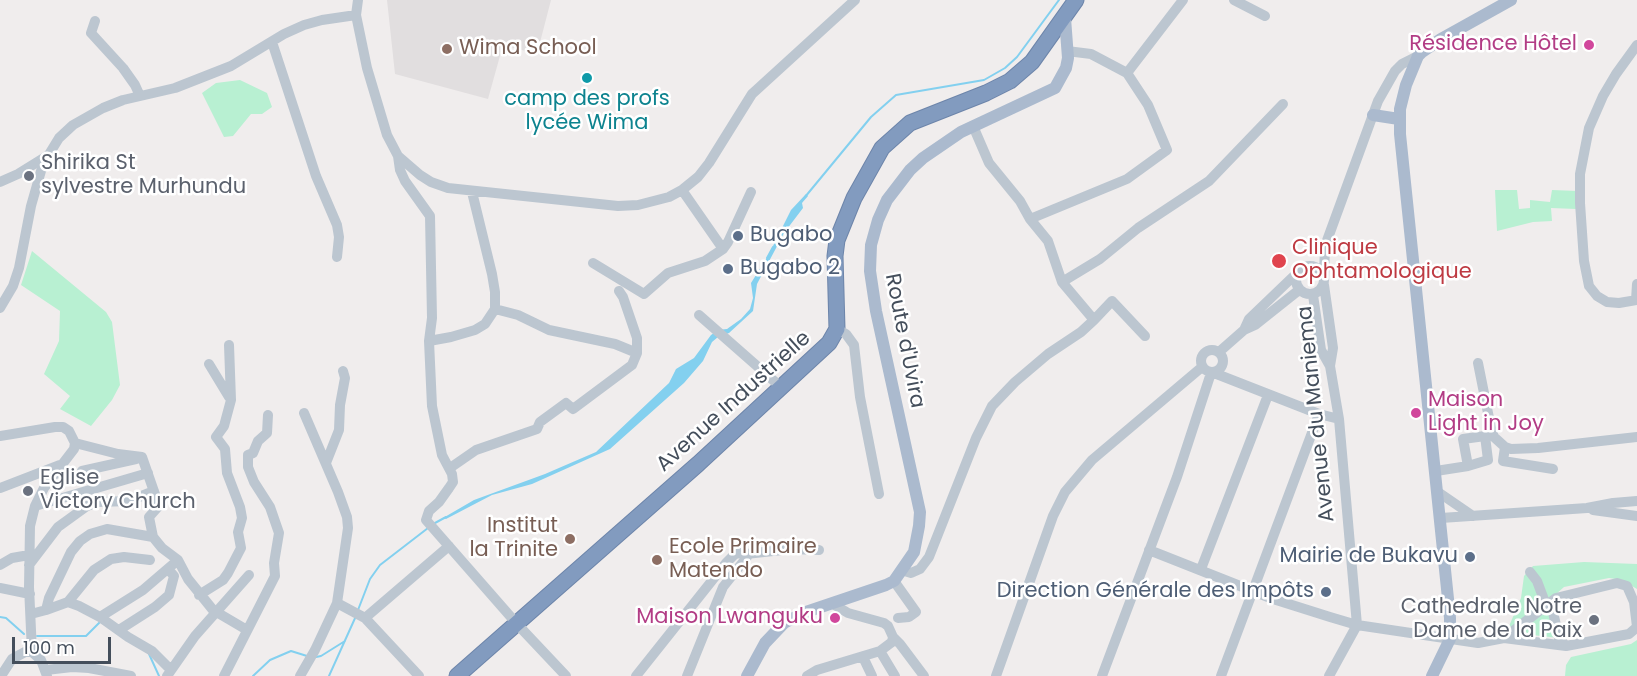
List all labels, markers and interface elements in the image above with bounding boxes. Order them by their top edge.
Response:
place label: Résidence Hôtel [1409,32,1577,58]
place label: Wima School [459,36,597,62]
marker: Résidence Hôtel [1582,38,1596,52]
marker: Wima School [440,42,454,56]
marker: camp des profs lycée Wima [580,71,594,85]
place label: camp des profs lycée Wima [504,87,670,137]
place label: Shirika St sylvestre Murhundu [41,151,246,201]
marker: Shirika St sylvestre Murhundu [22,169,36,183]
place label: Bugabo [750,223,832,249]
marker: Bugabo [731,229,745,243]
place label: Clinique Ophtamologique [1292,236,1472,286]
marker: Clinique Ophtamologique [1270,252,1288,270]
place label: Bugabo 2 [740,256,840,282]
marker: Bugabo 2 [721,262,735,276]
street label: Route d'Uvira [879,272,929,410]
street label: Avenue du Maniema [1293,305,1341,523]
street label: Avenue Industrielle [652,326,816,478]
place label: Maison Light in Joy [1428,388,1544,438]
marker: Maison Light in Joy [1409,406,1423,420]
place label: Eglise Victory Church [40,466,196,516]
marker: Eglise Victory Church [21,484,35,498]
place label: Institut la Trinite [469,514,558,564]
marker: Institut la Trinite [563,532,577,546]
place label: Ecole Primaire Matendo [669,535,817,585]
place label: Mairie de Bukavu [1280,544,1458,570]
marker: Mairie de Bukavu [1463,550,1477,564]
marker: Ecole Primaire Matendo [650,553,664,567]
place label: Direction Générale des Impôts [997,579,1314,605]
marker: Direction Générale des Impôts [1319,585,1333,599]
place label: Cathedrale Notre Dame de la Paix [1401,595,1582,645]
place label: Maison Lwanguku [636,605,823,631]
marker: Maison Lwanguku [828,611,842,625]
marker: Cathedrale Notre Dame de la Paix [1587,613,1601,627]
scale bar [15,625,114,663]
text: 100 m [23,635,75,660]

